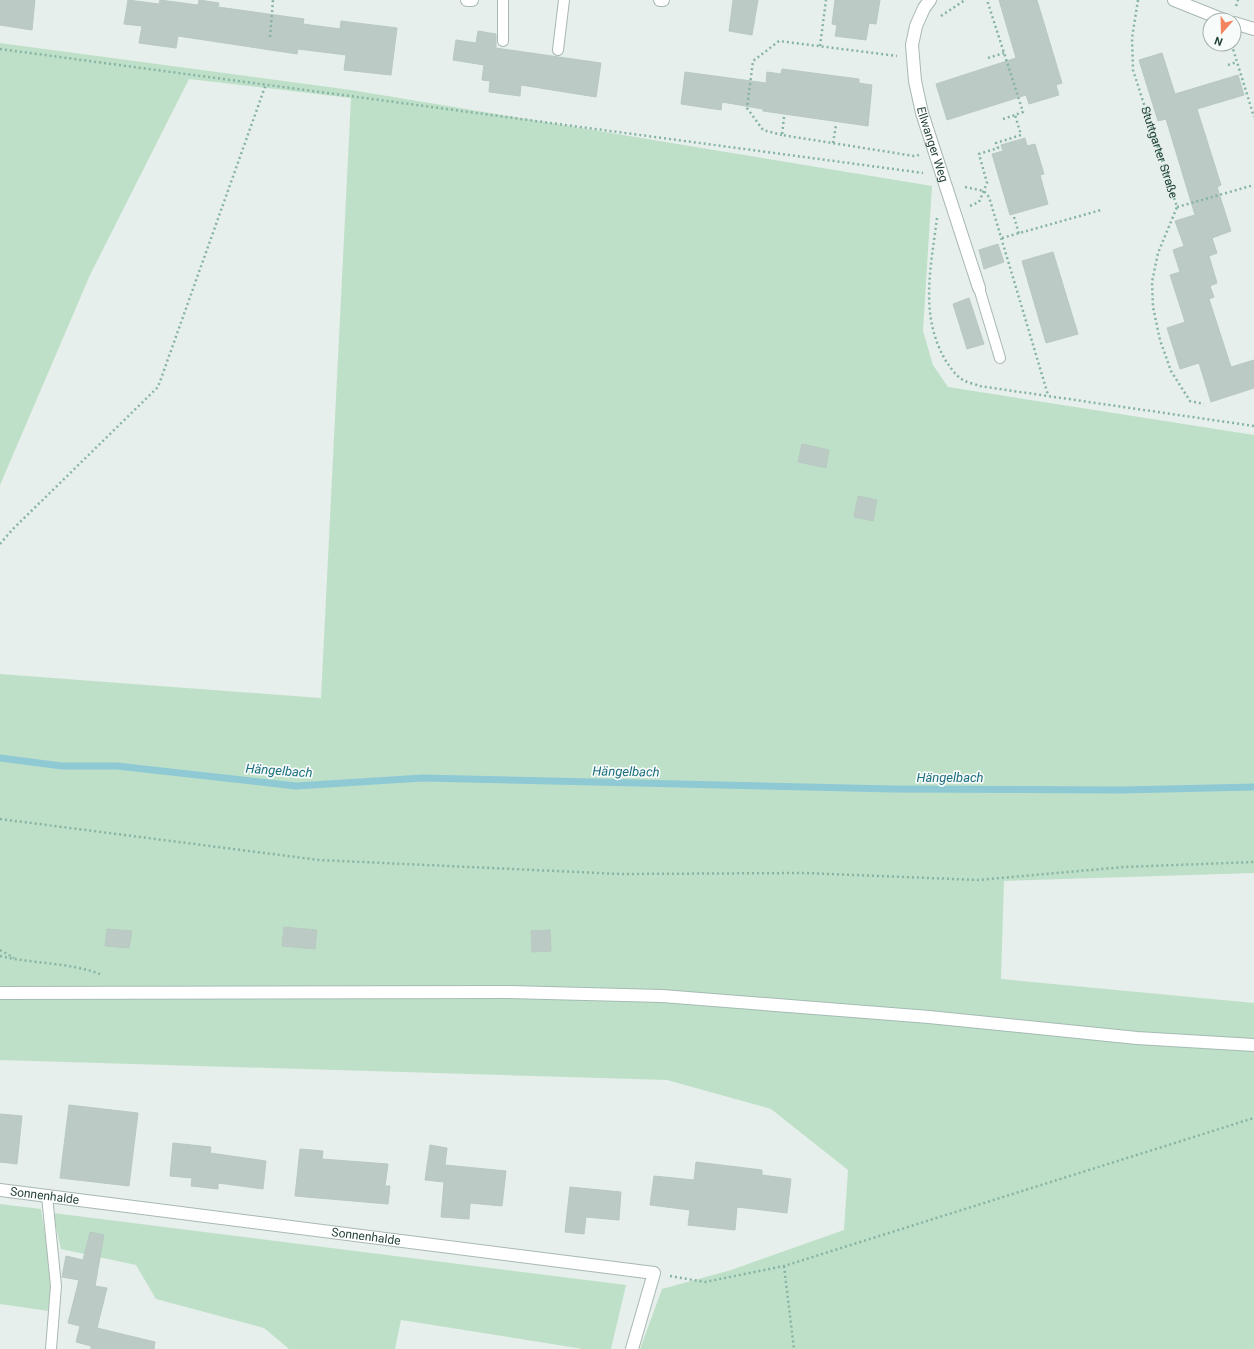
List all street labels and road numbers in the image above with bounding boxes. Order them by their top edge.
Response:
street label: Ellwanger Weg [914,105,951,184]
street label: Stuttgarter Straße [1138,105,1181,200]
street label: Sonnenhalde [9,1184,80,1207]
street label: Sonnenhalde [331,1225,401,1248]

